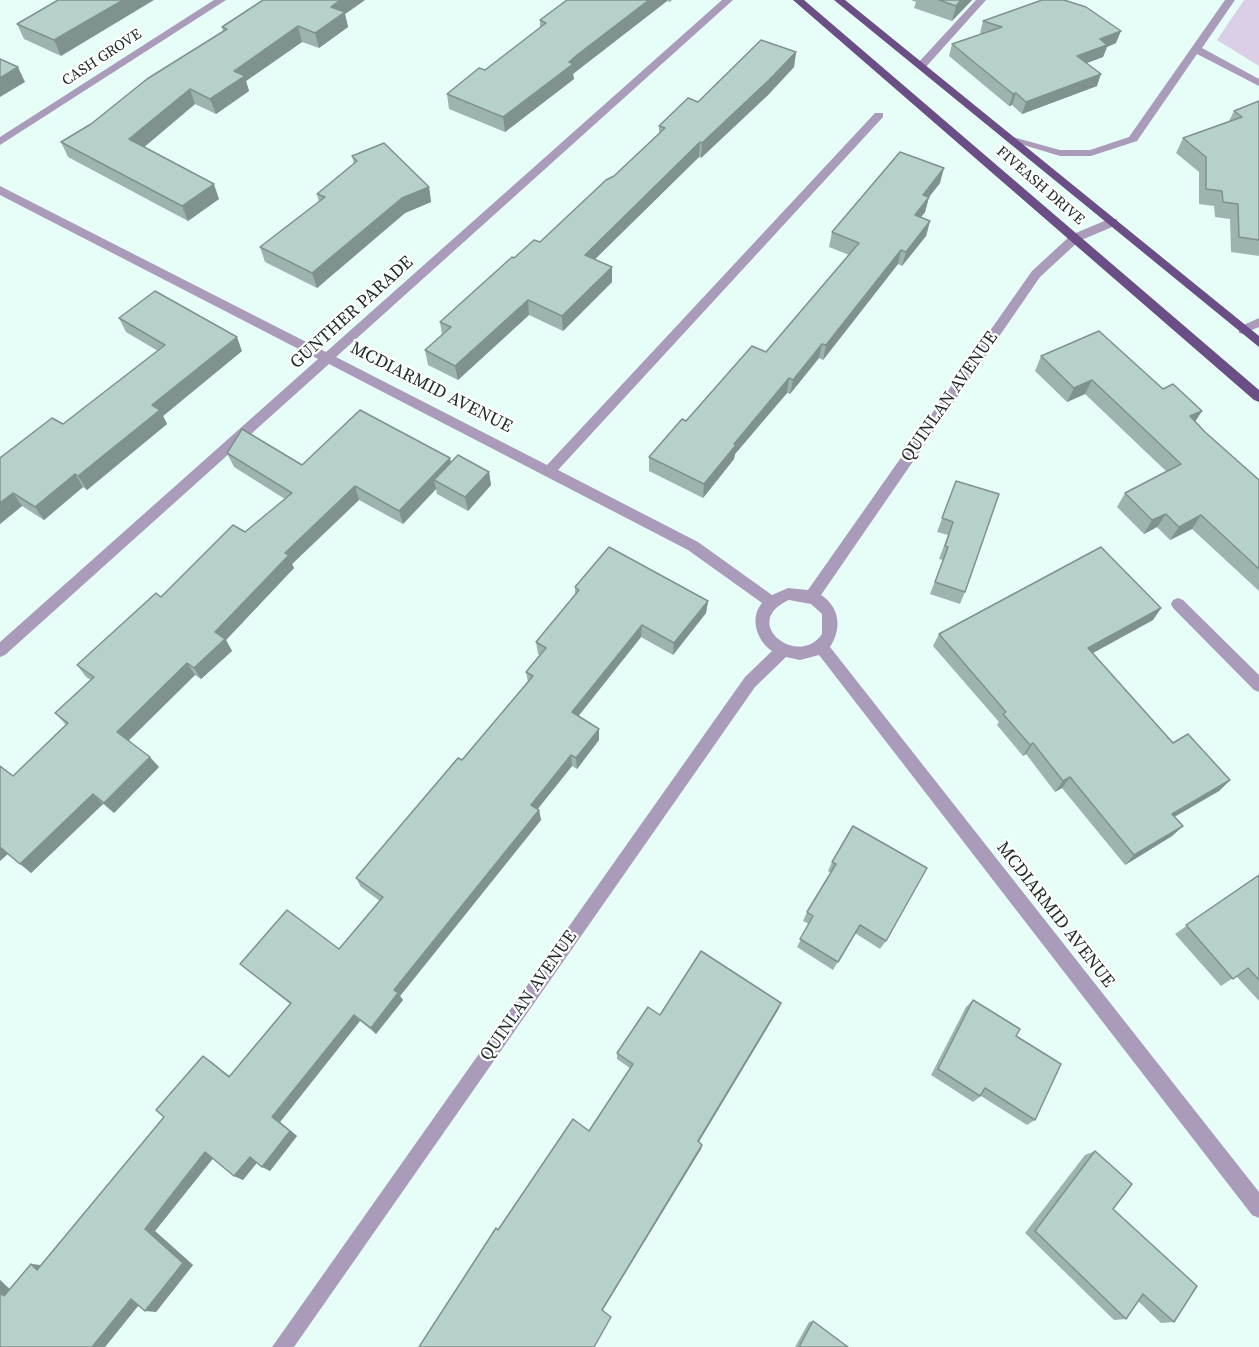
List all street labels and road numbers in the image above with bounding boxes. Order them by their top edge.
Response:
street label: CASH GROVE [59,26,145,90]
street label: FIVEASH DRIVE [992,143,1088,229]
street label: GUNTHER PARADE [286,252,418,374]
street label: QUINLAN AVENUE [897,328,1003,466]
street label: MCDIARMID AVENUE [346,338,516,438]
street label: MCDIARMID AVENUE [991,838,1119,992]
street label: QUINLAN AVENUE [476,927,582,1065]

